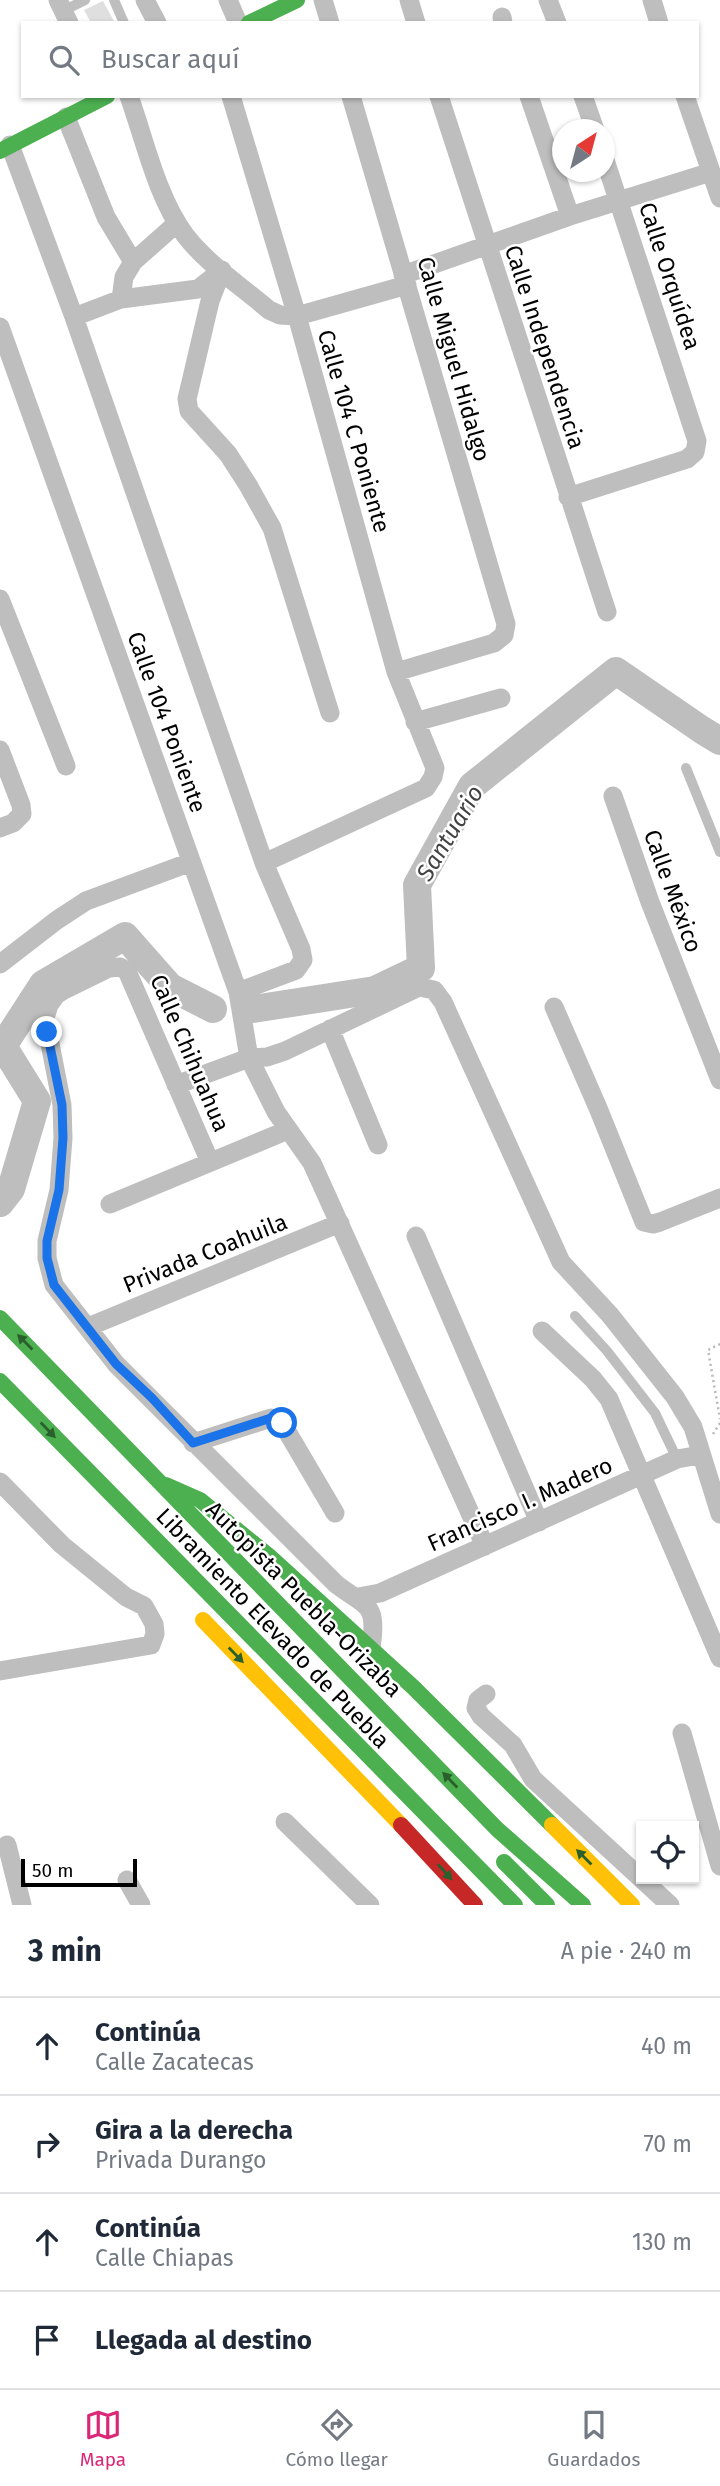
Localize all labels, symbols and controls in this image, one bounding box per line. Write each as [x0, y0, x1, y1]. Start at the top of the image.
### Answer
search box [21, 21, 699, 98]
icon: search [45, 41, 83, 79]
text: Buscar aquí [101, 44, 239, 75]
north arrow [552, 119, 615, 182]
street label: Calle Orquídea [633, 199, 707, 353]
street label: Calle Independencia [499, 241, 591, 453]
street label: Calle Miguel Hidalgo [411, 253, 497, 465]
street label: Calle 104 C Poniente [312, 326, 396, 536]
street label: Calle 104 Poniente [121, 628, 213, 816]
water label: Santuario [410, 780, 489, 887]
street label: Calle México [638, 826, 708, 956]
street label: Calle Chihuahua [144, 970, 236, 1136]
route end [31, 1016, 62, 1047]
street label: Privada Coahuila [119, 1207, 291, 1299]
one-way arrow [16, 1334, 33, 1351]
route start [266, 1407, 297, 1438]
one-way arrow [39, 1421, 55, 1438]
street label: Francisco I. Madero [423, 1451, 617, 1557]
street label: Autopista Puebla-Orizaba [200, 1495, 408, 1703]
street label: Libramiento Elevado de Puebla [151, 1502, 395, 1754]
one-way arrow [228, 1646, 244, 1663]
one-way arrow [442, 1771, 459, 1788]
map controls [636, 1821, 699, 1884]
button: locate [636, 1821, 699, 1884]
one-way arrow [576, 1849, 592, 1866]
scale bar [21, 1856, 136, 1888]
text: 50 m [32, 1859, 73, 1882]
one-way arrow [436, 1863, 452, 1880]
text: 3 min [28, 1933, 102, 1969]
text: A pie · 240 m [561, 1937, 692, 1965]
text: Continúa [95, 2017, 201, 2048]
icon: ahead [28, 2027, 66, 2065]
text: 40 m [641, 2032, 692, 2060]
text: Calle Zacatecas [95, 2048, 254, 2076]
text: Gira a la derecha [95, 2115, 293, 2146]
icon: right [28, 2125, 66, 2163]
text: 70 m [643, 2130, 692, 2158]
text: Privada Durango [95, 2146, 266, 2174]
text: Continúa [95, 2213, 201, 2244]
icon: ahead [28, 2223, 66, 2261]
text: 130 m [632, 2228, 692, 2256]
text: Calle Chiapas [95, 2244, 234, 2272]
icon: arrive [28, 2321, 66, 2359]
text: Llegada al destino [95, 2325, 312, 2356]
tab: Mapa [80, 2406, 126, 2471]
tab: Cómo llegar [286, 2406, 388, 2471]
tab: Guardados [547, 2406, 640, 2471]

